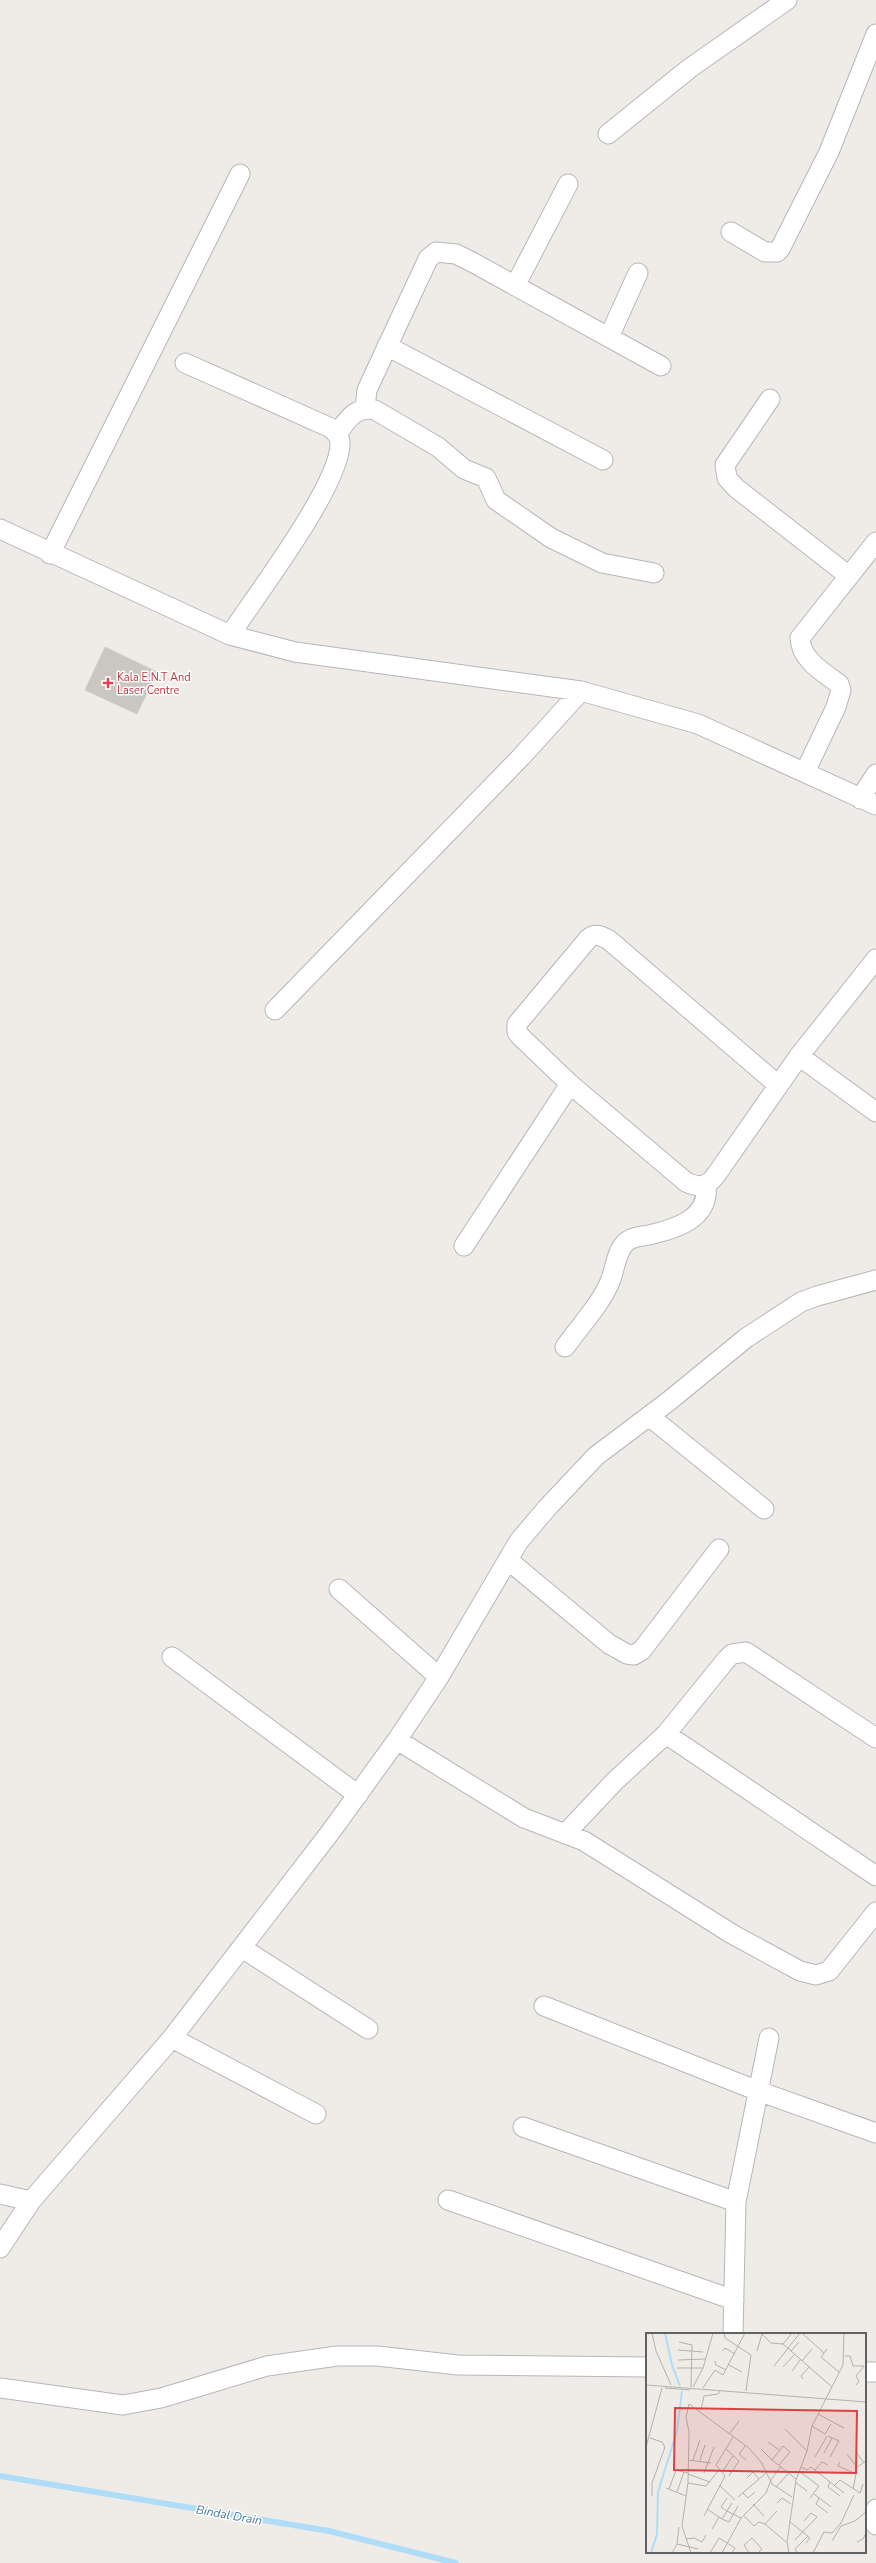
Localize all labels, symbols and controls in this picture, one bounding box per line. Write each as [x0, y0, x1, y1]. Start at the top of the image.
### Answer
place label: Kala E.N.T And Laser Centre [117, 670, 191, 698]
marker: Kala E.N.T And Laser Centre [102, 677, 114, 689]
inset map [646, 2333, 866, 2553]
water label: Bindal Drain [195, 2501, 263, 2529]

